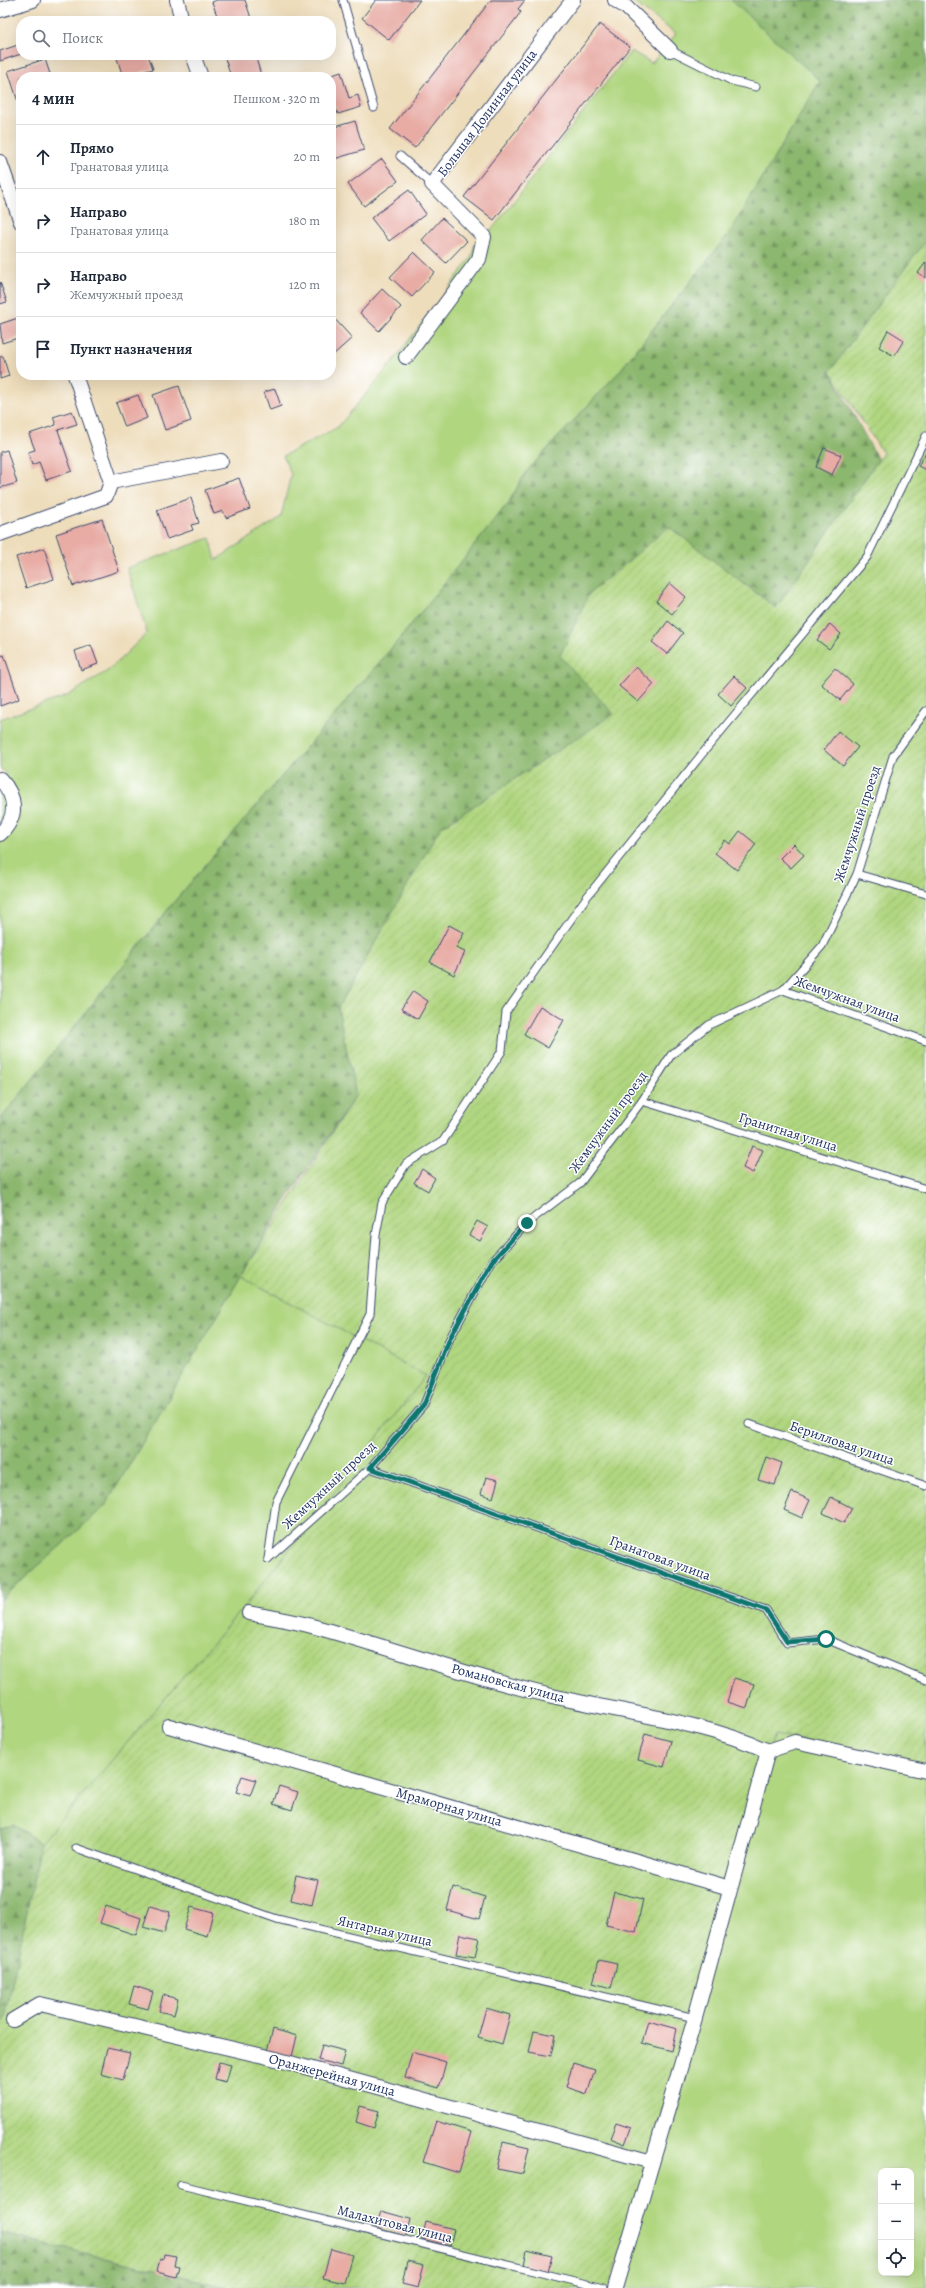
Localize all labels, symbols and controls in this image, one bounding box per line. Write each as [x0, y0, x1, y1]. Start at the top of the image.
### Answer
search box [16, 16, 336, 60]
icon: search [30, 27, 52, 49]
text: Поиск [62, 28, 103, 48]
street label: Большая Долинная улица [433, 45, 542, 181]
text: 4 мин [32, 87, 75, 110]
text: Пешком · 320 m [233, 90, 320, 107]
text: Прямо [70, 138, 114, 158]
icon: ahead [32, 146, 54, 168]
text: 20 m [294, 148, 320, 165]
text: Гранатовая улица [70, 158, 169, 175]
text: Направо [70, 202, 127, 222]
icon: right [32, 210, 54, 232]
text: 180 m [289, 212, 320, 229]
text: Гранатовая улица [70, 222, 169, 239]
text: Направо [70, 266, 127, 286]
icon: right [32, 274, 54, 296]
text: 120 m [289, 276, 320, 293]
text: Жемчужный проезд [70, 286, 183, 303]
icon: arrive [32, 338, 54, 360]
text: Пункт назначения [70, 339, 192, 359]
street label: Жемчужный проезд [829, 763, 885, 885]
street label: Жемчужная улица [791, 971, 903, 1027]
street label: Жемчужный проезд [565, 1067, 652, 1177]
street label: Гранитная улица [736, 1108, 840, 1156]
route end [518, 1214, 536, 1232]
street label: Берилловая улица [787, 1416, 897, 1470]
street label: Жемчужный проезд [278, 1436, 380, 1533]
street label: Гранатовая улица [607, 1531, 714, 1585]
route start [817, 1630, 835, 1648]
street label: Романовская улица [449, 1659, 567, 1707]
street label: Мраморная улица [394, 1783, 505, 1831]
street label: Янтарная улица [336, 1911, 435, 1951]
street label: Оранжерейная улица [267, 2049, 398, 2101]
map controls [878, 2168, 914, 2276]
button: + [878, 2168, 914, 2204]
street label: Малахитовая улица [335, 2200, 455, 2248]
button: − [878, 2204, 914, 2240]
button: locate [878, 2240, 914, 2276]

